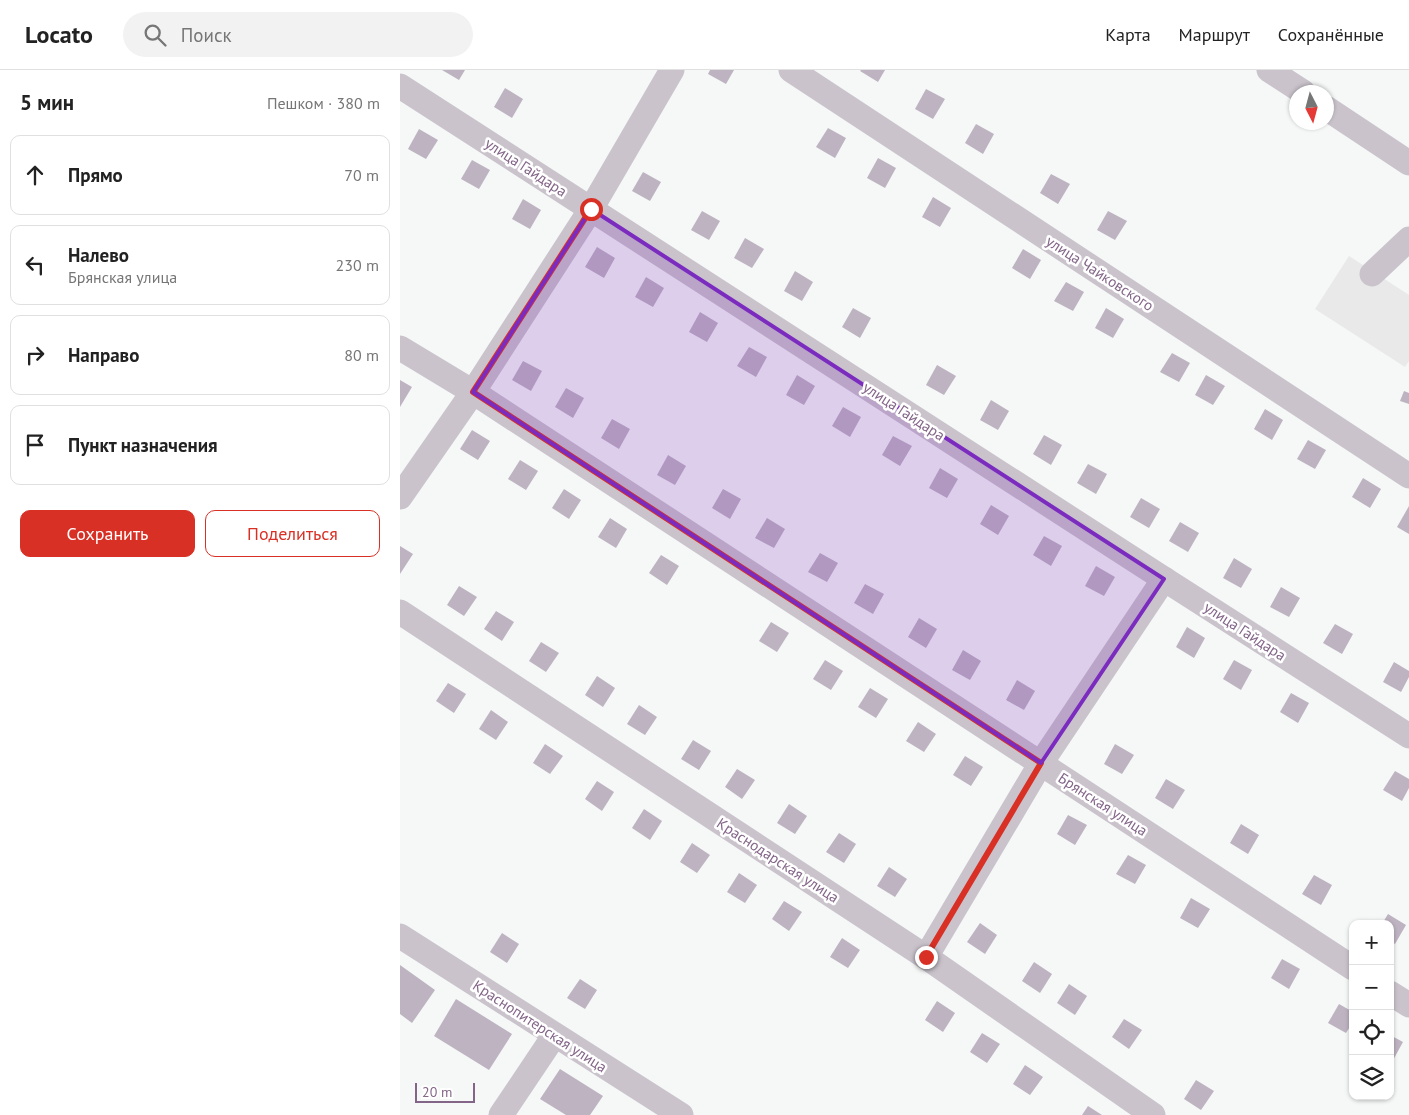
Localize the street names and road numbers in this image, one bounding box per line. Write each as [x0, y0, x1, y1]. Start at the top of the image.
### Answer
street label: улица Гайдара [481, 133, 571, 201]
street label: улица Чайковского [1043, 231, 1157, 315]
street label: улица Гайдара [859, 377, 949, 445]
street label: улица Гайдара [1200, 597, 1290, 665]
street label: Брянская улица [1055, 768, 1151, 840]
street label: Краснодарская улица [713, 813, 843, 907]
street label: Краснопитерская улица [469, 976, 611, 1076]

